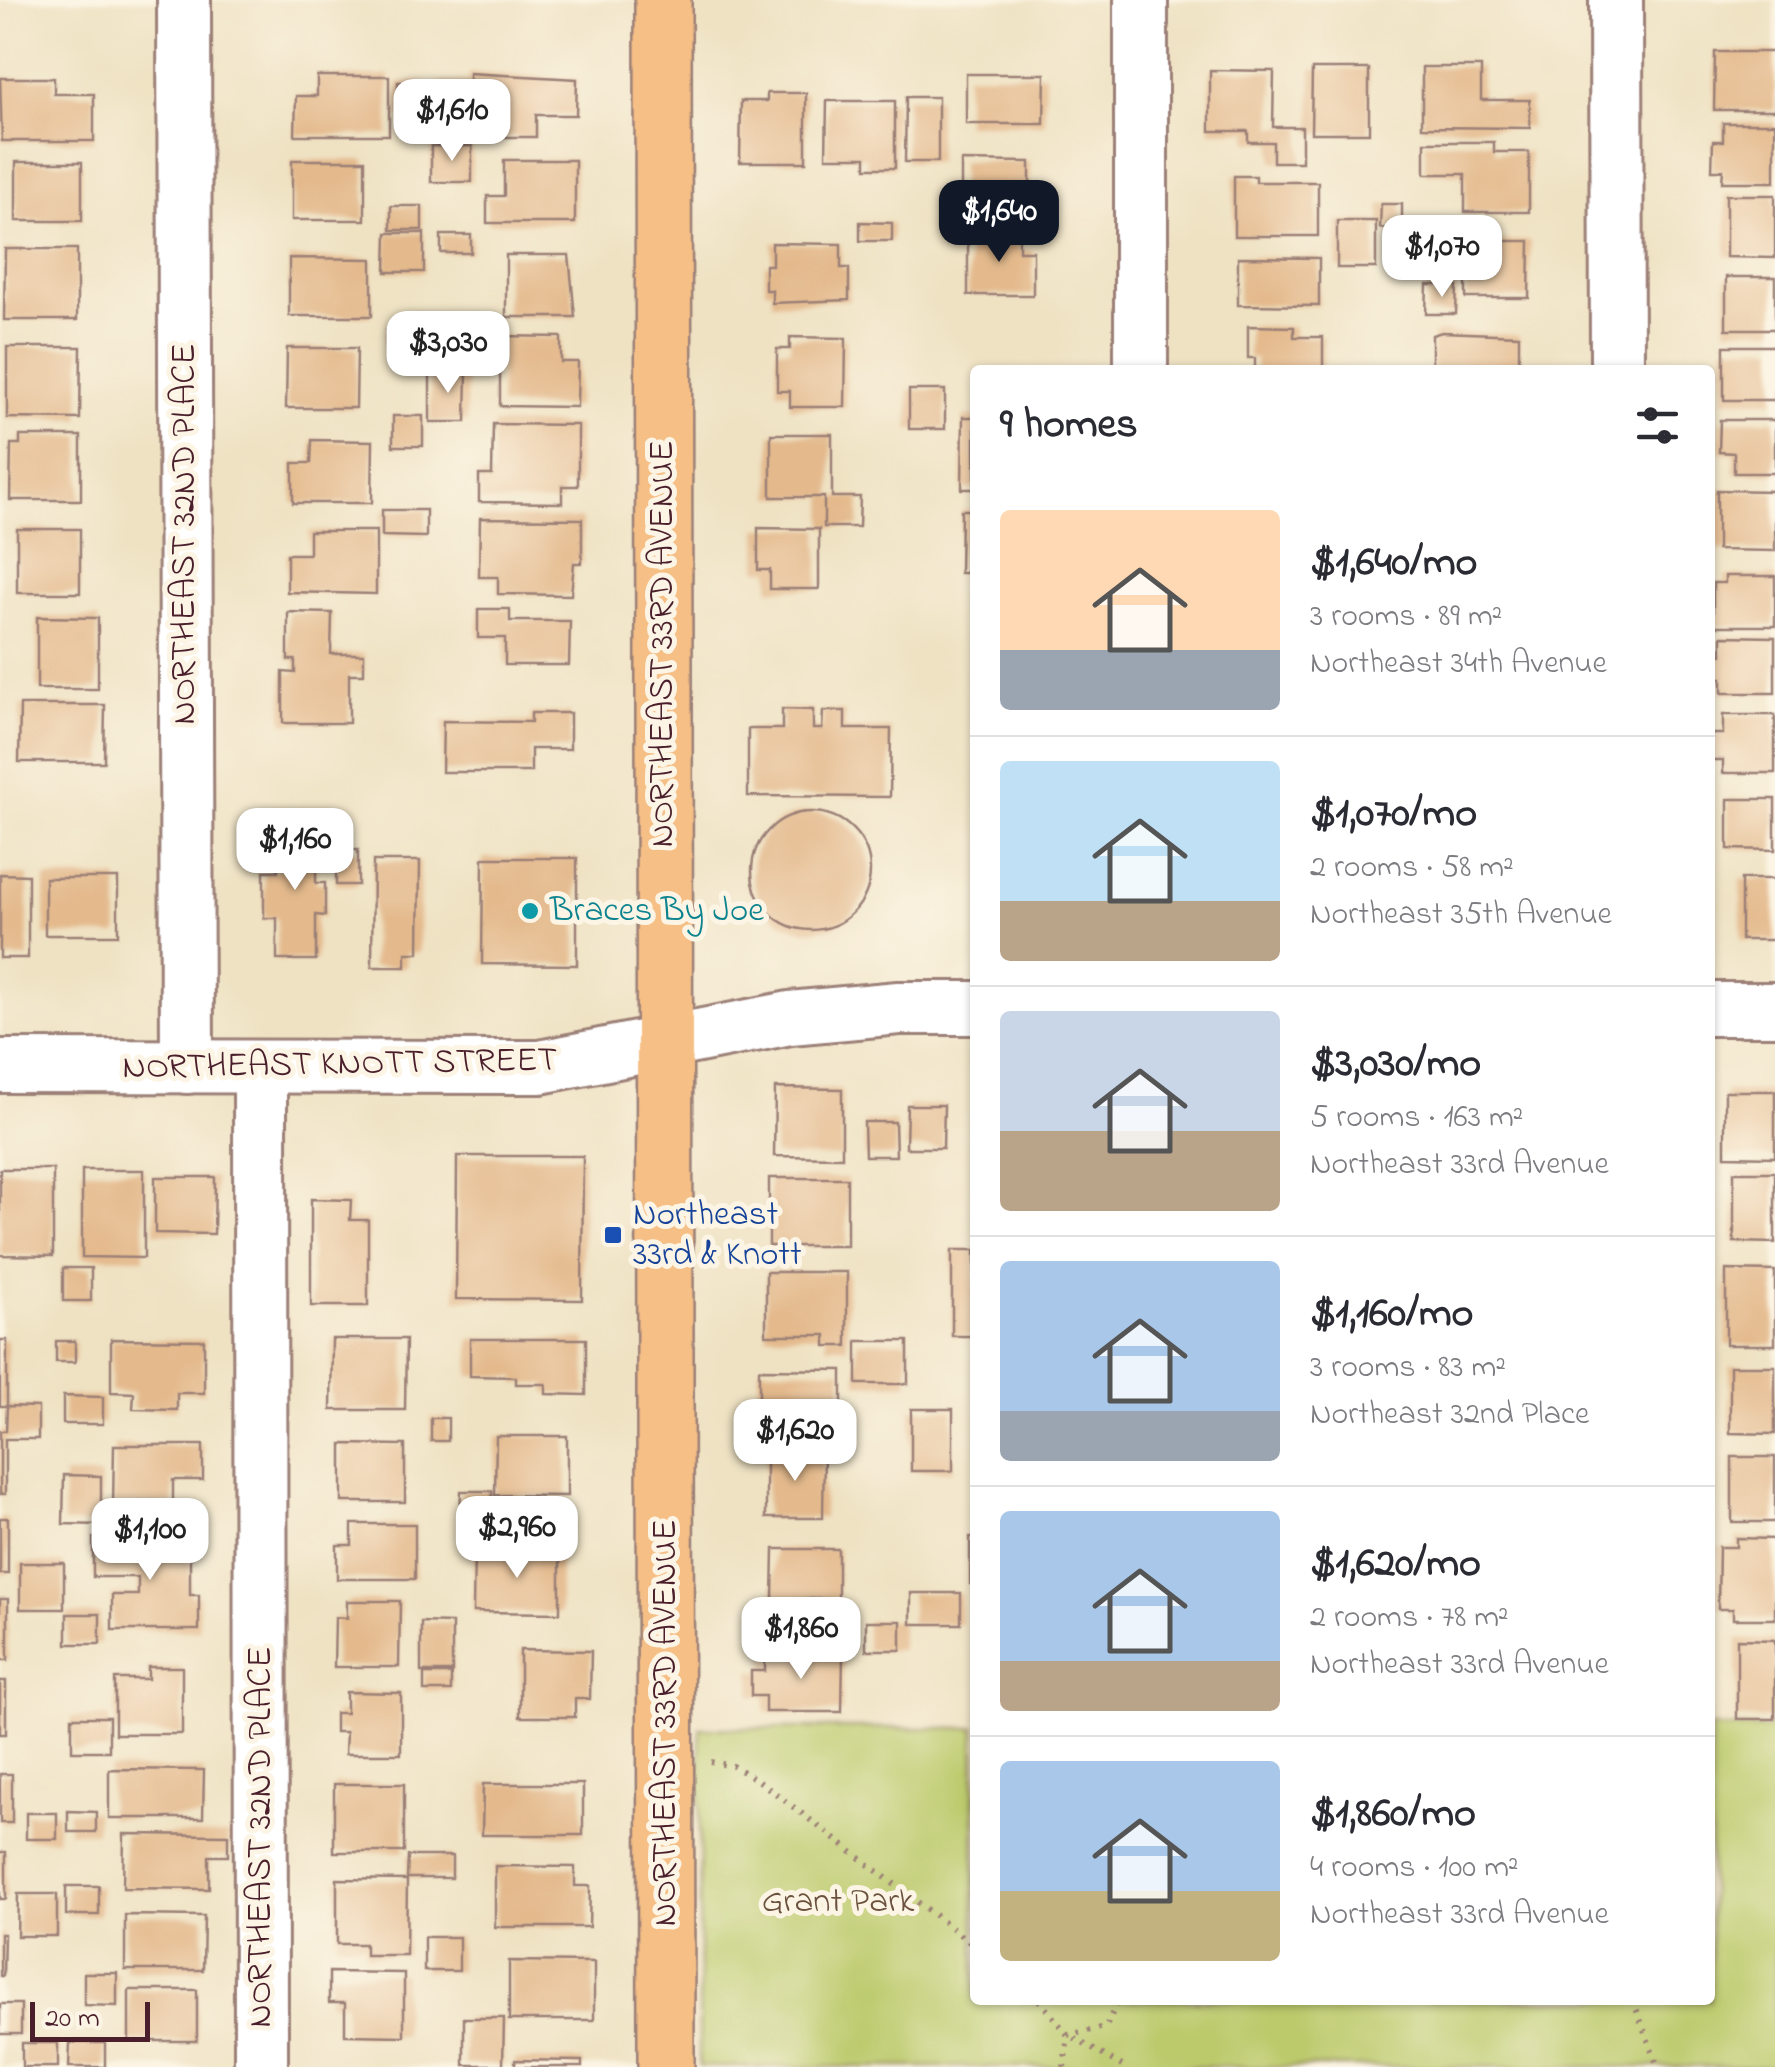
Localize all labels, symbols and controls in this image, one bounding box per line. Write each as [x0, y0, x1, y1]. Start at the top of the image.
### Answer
pin: $1,610 [371, 79, 533, 164]
text: $1,610 [415, 88, 489, 135]
pin: $1,640 [918, 180, 1080, 265]
text: $1,640 [961, 189, 1037, 236]
pin: $1,070 [1361, 215, 1523, 300]
text: $1,070 [1404, 224, 1480, 271]
pin: $3,030 [367, 311, 529, 396]
text: $3,030 [409, 320, 487, 367]
street label: NORTHEAST 32ND PLACE [160, 343, 211, 725]
text: 9 homes [1000, 395, 1138, 456]
icon: filters [1630, 398, 1685, 453]
street label: NORTHEAST 33RD AVENUE [638, 440, 689, 848]
text: $1,640/mo [1310, 533, 1477, 594]
icon: home [1080, 550, 1200, 670]
text: 3 rooms · 89 m² [1310, 594, 1502, 641]
text: Northeast 34th Avenue [1310, 641, 1607, 688]
text: $1,070/mo [1310, 784, 1477, 845]
icon: home [1080, 801, 1200, 921]
pin: $1,160 [214, 808, 376, 893]
text: $1,160 [258, 817, 332, 864]
text: 2 rooms · 58 m² [1310, 845, 1514, 892]
place label: Braces By Joe [549, 886, 764, 937]
text: Northeast 35th Avenue [1310, 892, 1612, 939]
marker: Braces By Joe [519, 900, 541, 922]
text: $3,030/mo [1310, 1034, 1481, 1095]
street label: NORTHEAST KNOTT STREET [122, 1036, 558, 1094]
icon: home [1080, 1051, 1200, 1171]
text: 5 rooms · 163 m² [1310, 1095, 1523, 1142]
text: Northeast 33rd Avenue [1310, 1142, 1609, 1189]
place label: Northeast 33rd & Knott [633, 1190, 802, 1281]
marker: Northeast 33rd & Knott [602, 1224, 624, 1246]
text: $1,160/mo [1310, 1284, 1473, 1345]
icon: home [1080, 1301, 1200, 1421]
text: 3 rooms · 83 m² [1310, 1345, 1506, 1392]
text: Northeast 32nd Place [1310, 1392, 1589, 1439]
pin: $1,620 [714, 1399, 876, 1484]
text: $1,620 [756, 1408, 834, 1455]
pin: $2,960 [436, 1496, 598, 1581]
pin: $1,100 [69, 1498, 231, 1583]
text: $2,960 [478, 1505, 556, 1552]
text: $1,100 [114, 1507, 186, 1554]
street label: NORTHEAST 33RD AVENUE [641, 1519, 692, 1927]
text: $1,620/mo [1310, 1534, 1481, 1595]
icon: home [1080, 1551, 1200, 1671]
text: 2 rooms · 78 m² [1310, 1595, 1509, 1642]
pin: $1,860 [720, 1597, 882, 1682]
text: $1,860 [764, 1606, 838, 1653]
text: Northeast 33rd Avenue [1310, 1642, 1609, 1689]
street label: NORTHEAST 32ND PLACE [236, 1646, 287, 2028]
text: $1,860/mo [1310, 1784, 1476, 1845]
icon: home [1080, 1801, 1200, 1921]
text: 4 rooms · 100 m² [1310, 1845, 1518, 1892]
park label: Grant Park [762, 1877, 915, 1928]
text: Northeast 33rd Avenue [1310, 1892, 1609, 1939]
scale bar [30, 1997, 150, 2042]
text: 20 m [45, 1999, 100, 2040]

